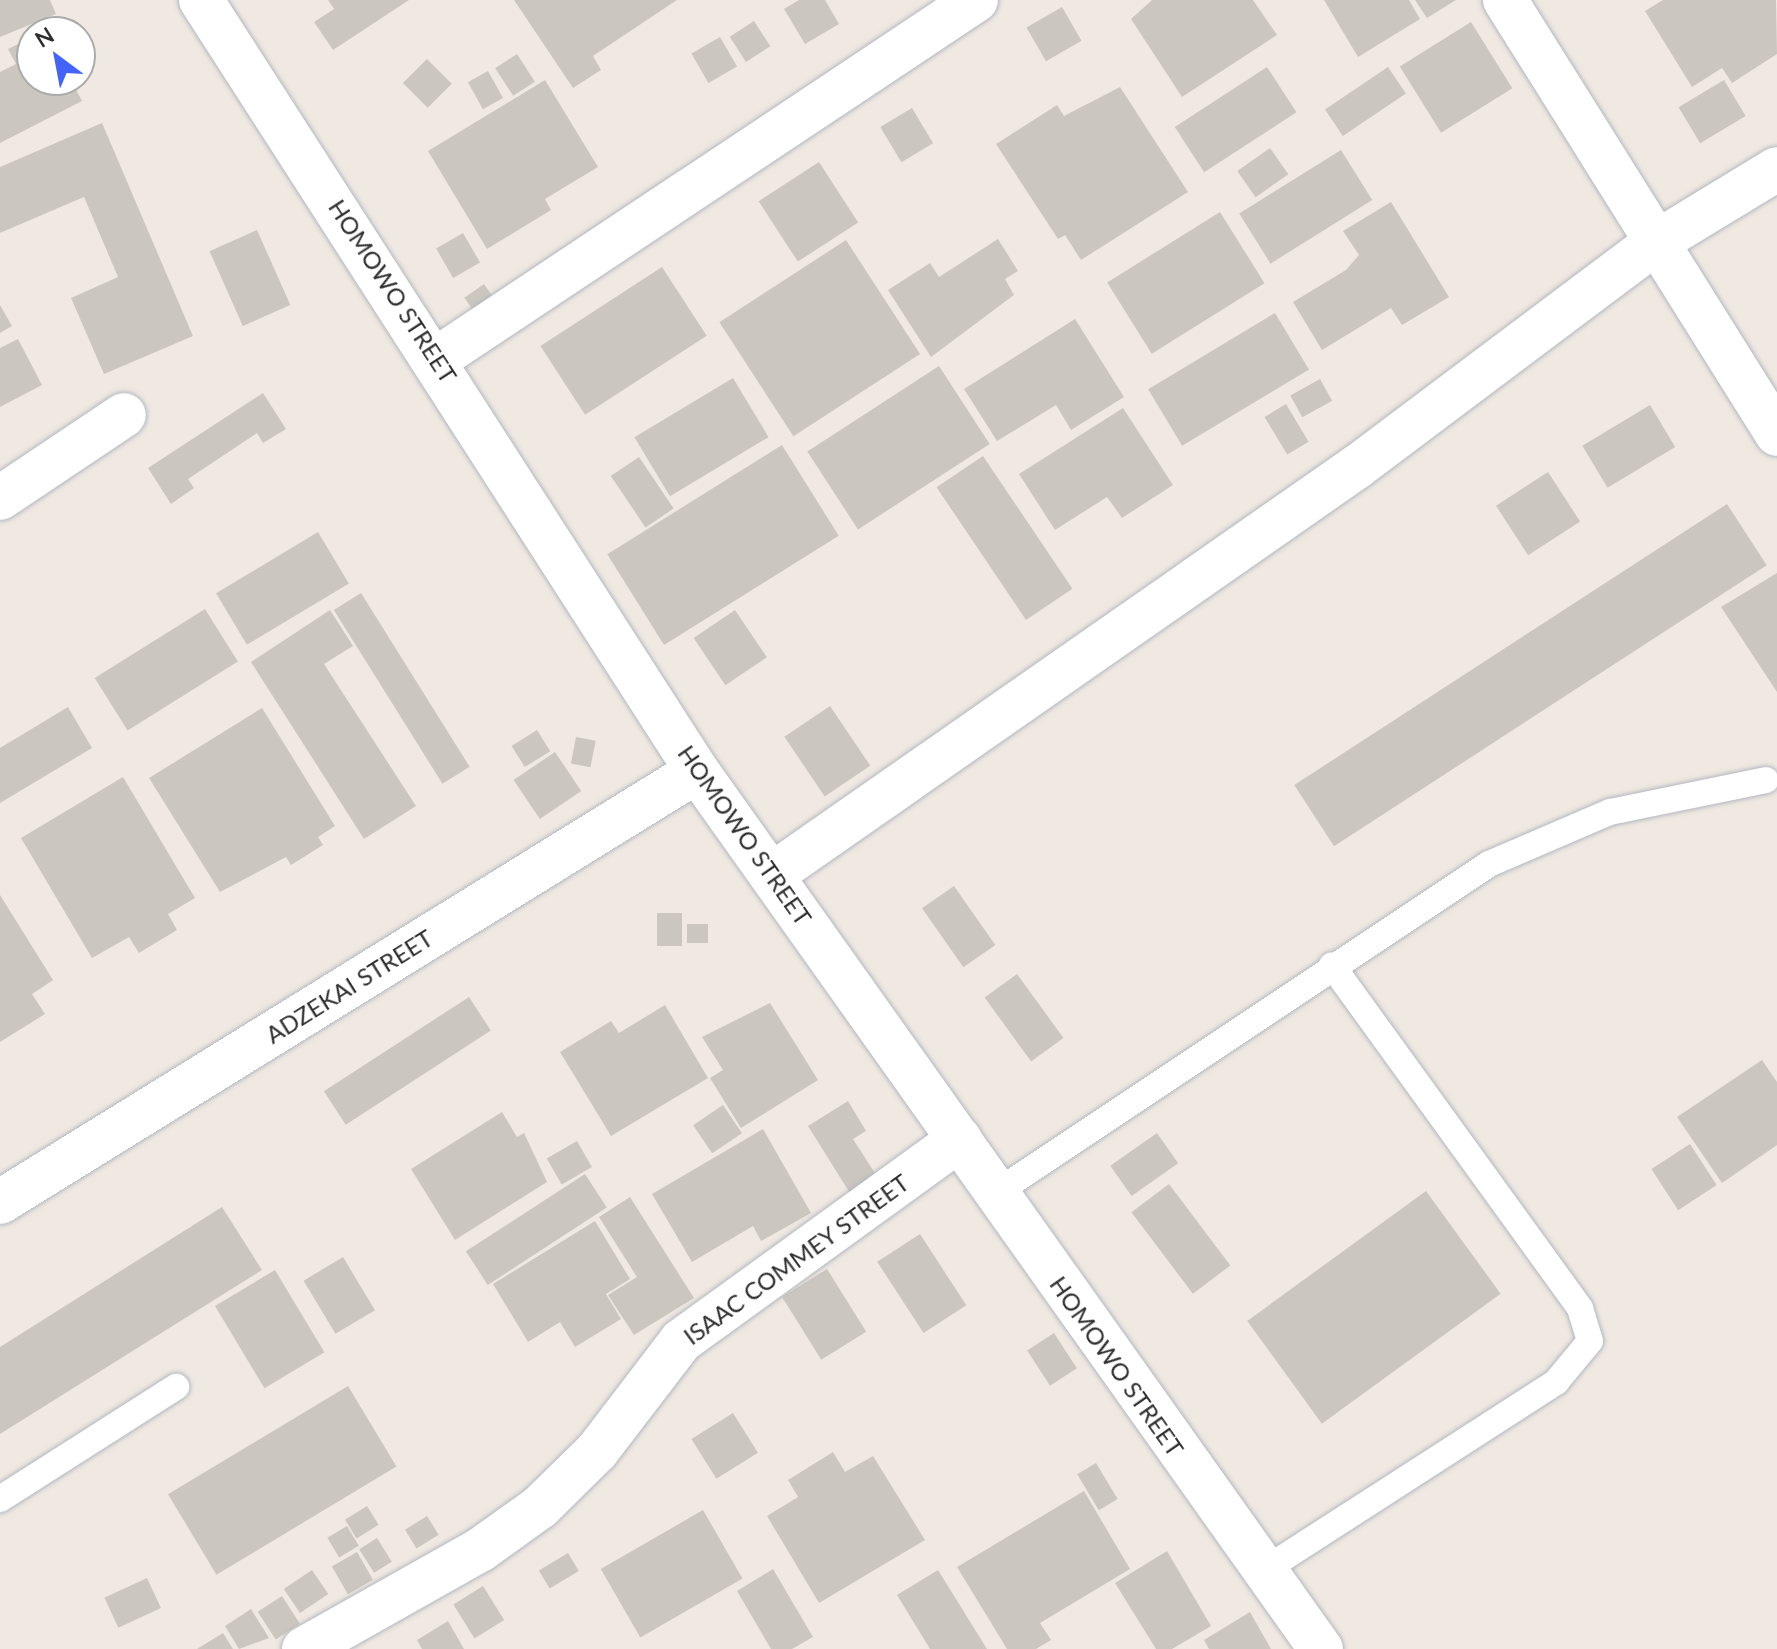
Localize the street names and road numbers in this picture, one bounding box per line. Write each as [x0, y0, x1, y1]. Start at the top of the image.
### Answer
street label: HOMOWO STREET [323, 194, 463, 388]
street label: HOMOWO STREET [672, 740, 818, 930]
street label: ADZEKAI STREET [260, 923, 438, 1049]
street label: ISAAC COMMEY STREET [677, 1167, 915, 1351]
street label: HOMOWO STREET [1044, 1271, 1190, 1461]

